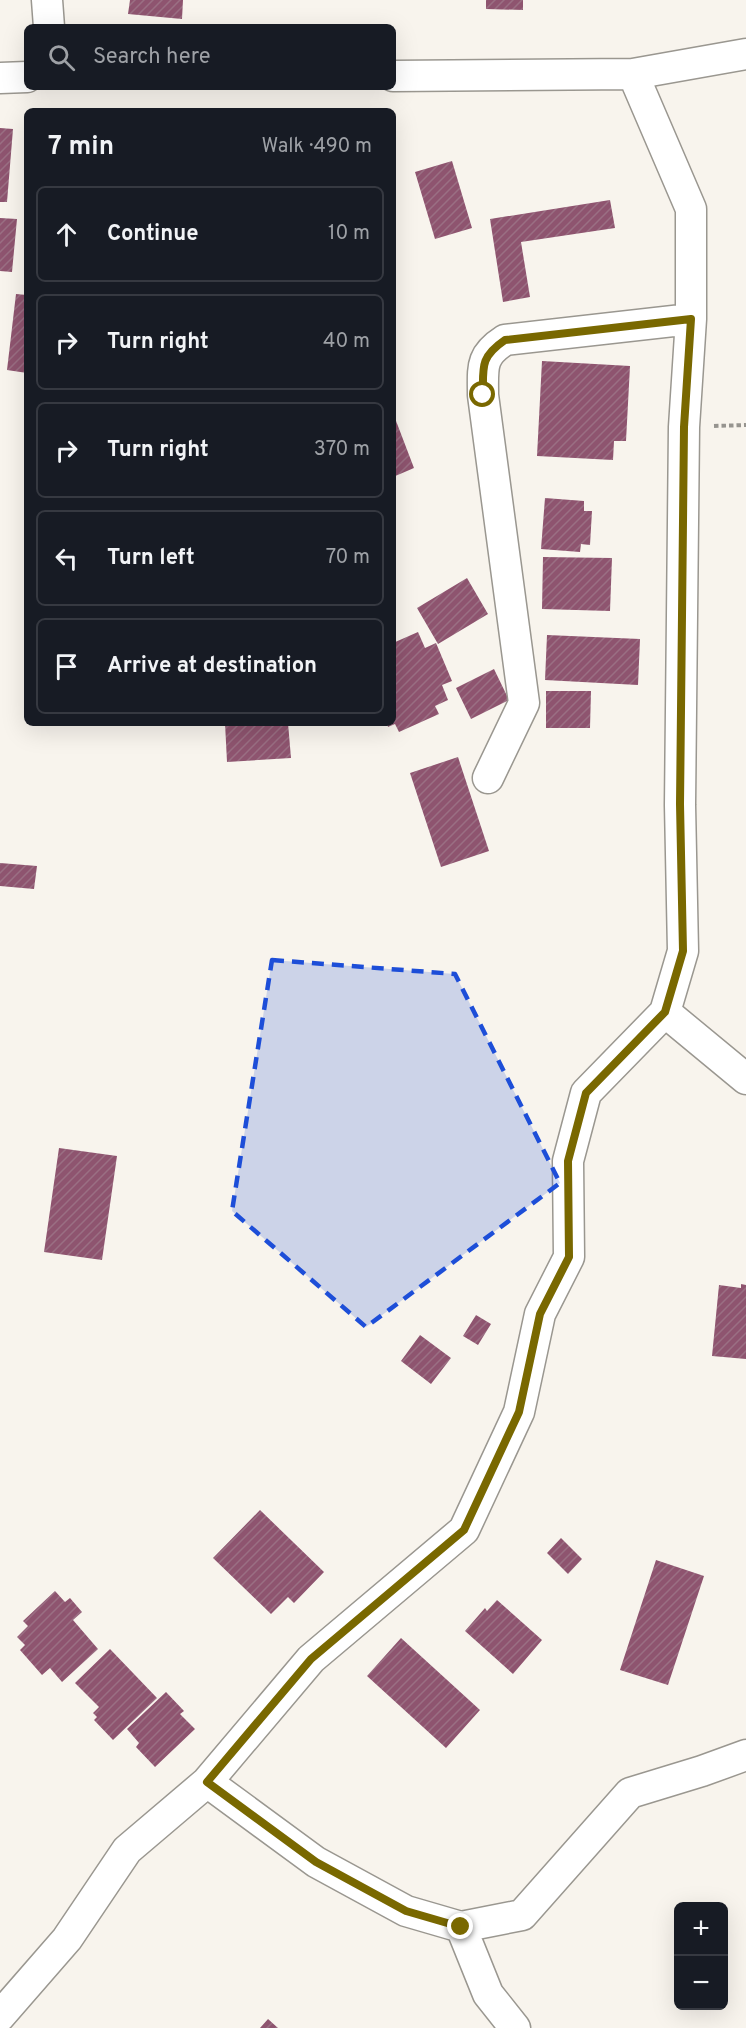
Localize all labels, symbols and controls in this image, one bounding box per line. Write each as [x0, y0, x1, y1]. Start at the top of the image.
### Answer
search box [24, 24, 396, 90]
icon: search [45, 41, 78, 74]
text: Search here [93, 44, 211, 71]
text: 7 min [48, 131, 114, 164]
text: Walk · 490 m [262, 134, 372, 160]
icon: ahead [50, 218, 83, 251]
text: Continue [107, 221, 198, 248]
text: 10 m [328, 221, 370, 247]
icon: right [50, 326, 83, 359]
text: Turn right [107, 329, 209, 356]
text: 40 m [323, 329, 370, 355]
route start [469, 381, 495, 407]
icon: right [50, 434, 83, 467]
text: Turn right [107, 437, 209, 464]
text: 370 m [314, 437, 370, 463]
icon: left [50, 542, 83, 575]
text: Turn left [107, 545, 195, 572]
text: 70 m [326, 545, 370, 571]
icon: arrive [50, 650, 83, 683]
text: Arrive at destination [107, 653, 317, 680]
map controls [674, 1902, 728, 2010]
button: + [674, 1902, 728, 1956]
route end [447, 1913, 473, 1939]
button: − [674, 1956, 728, 2010]

